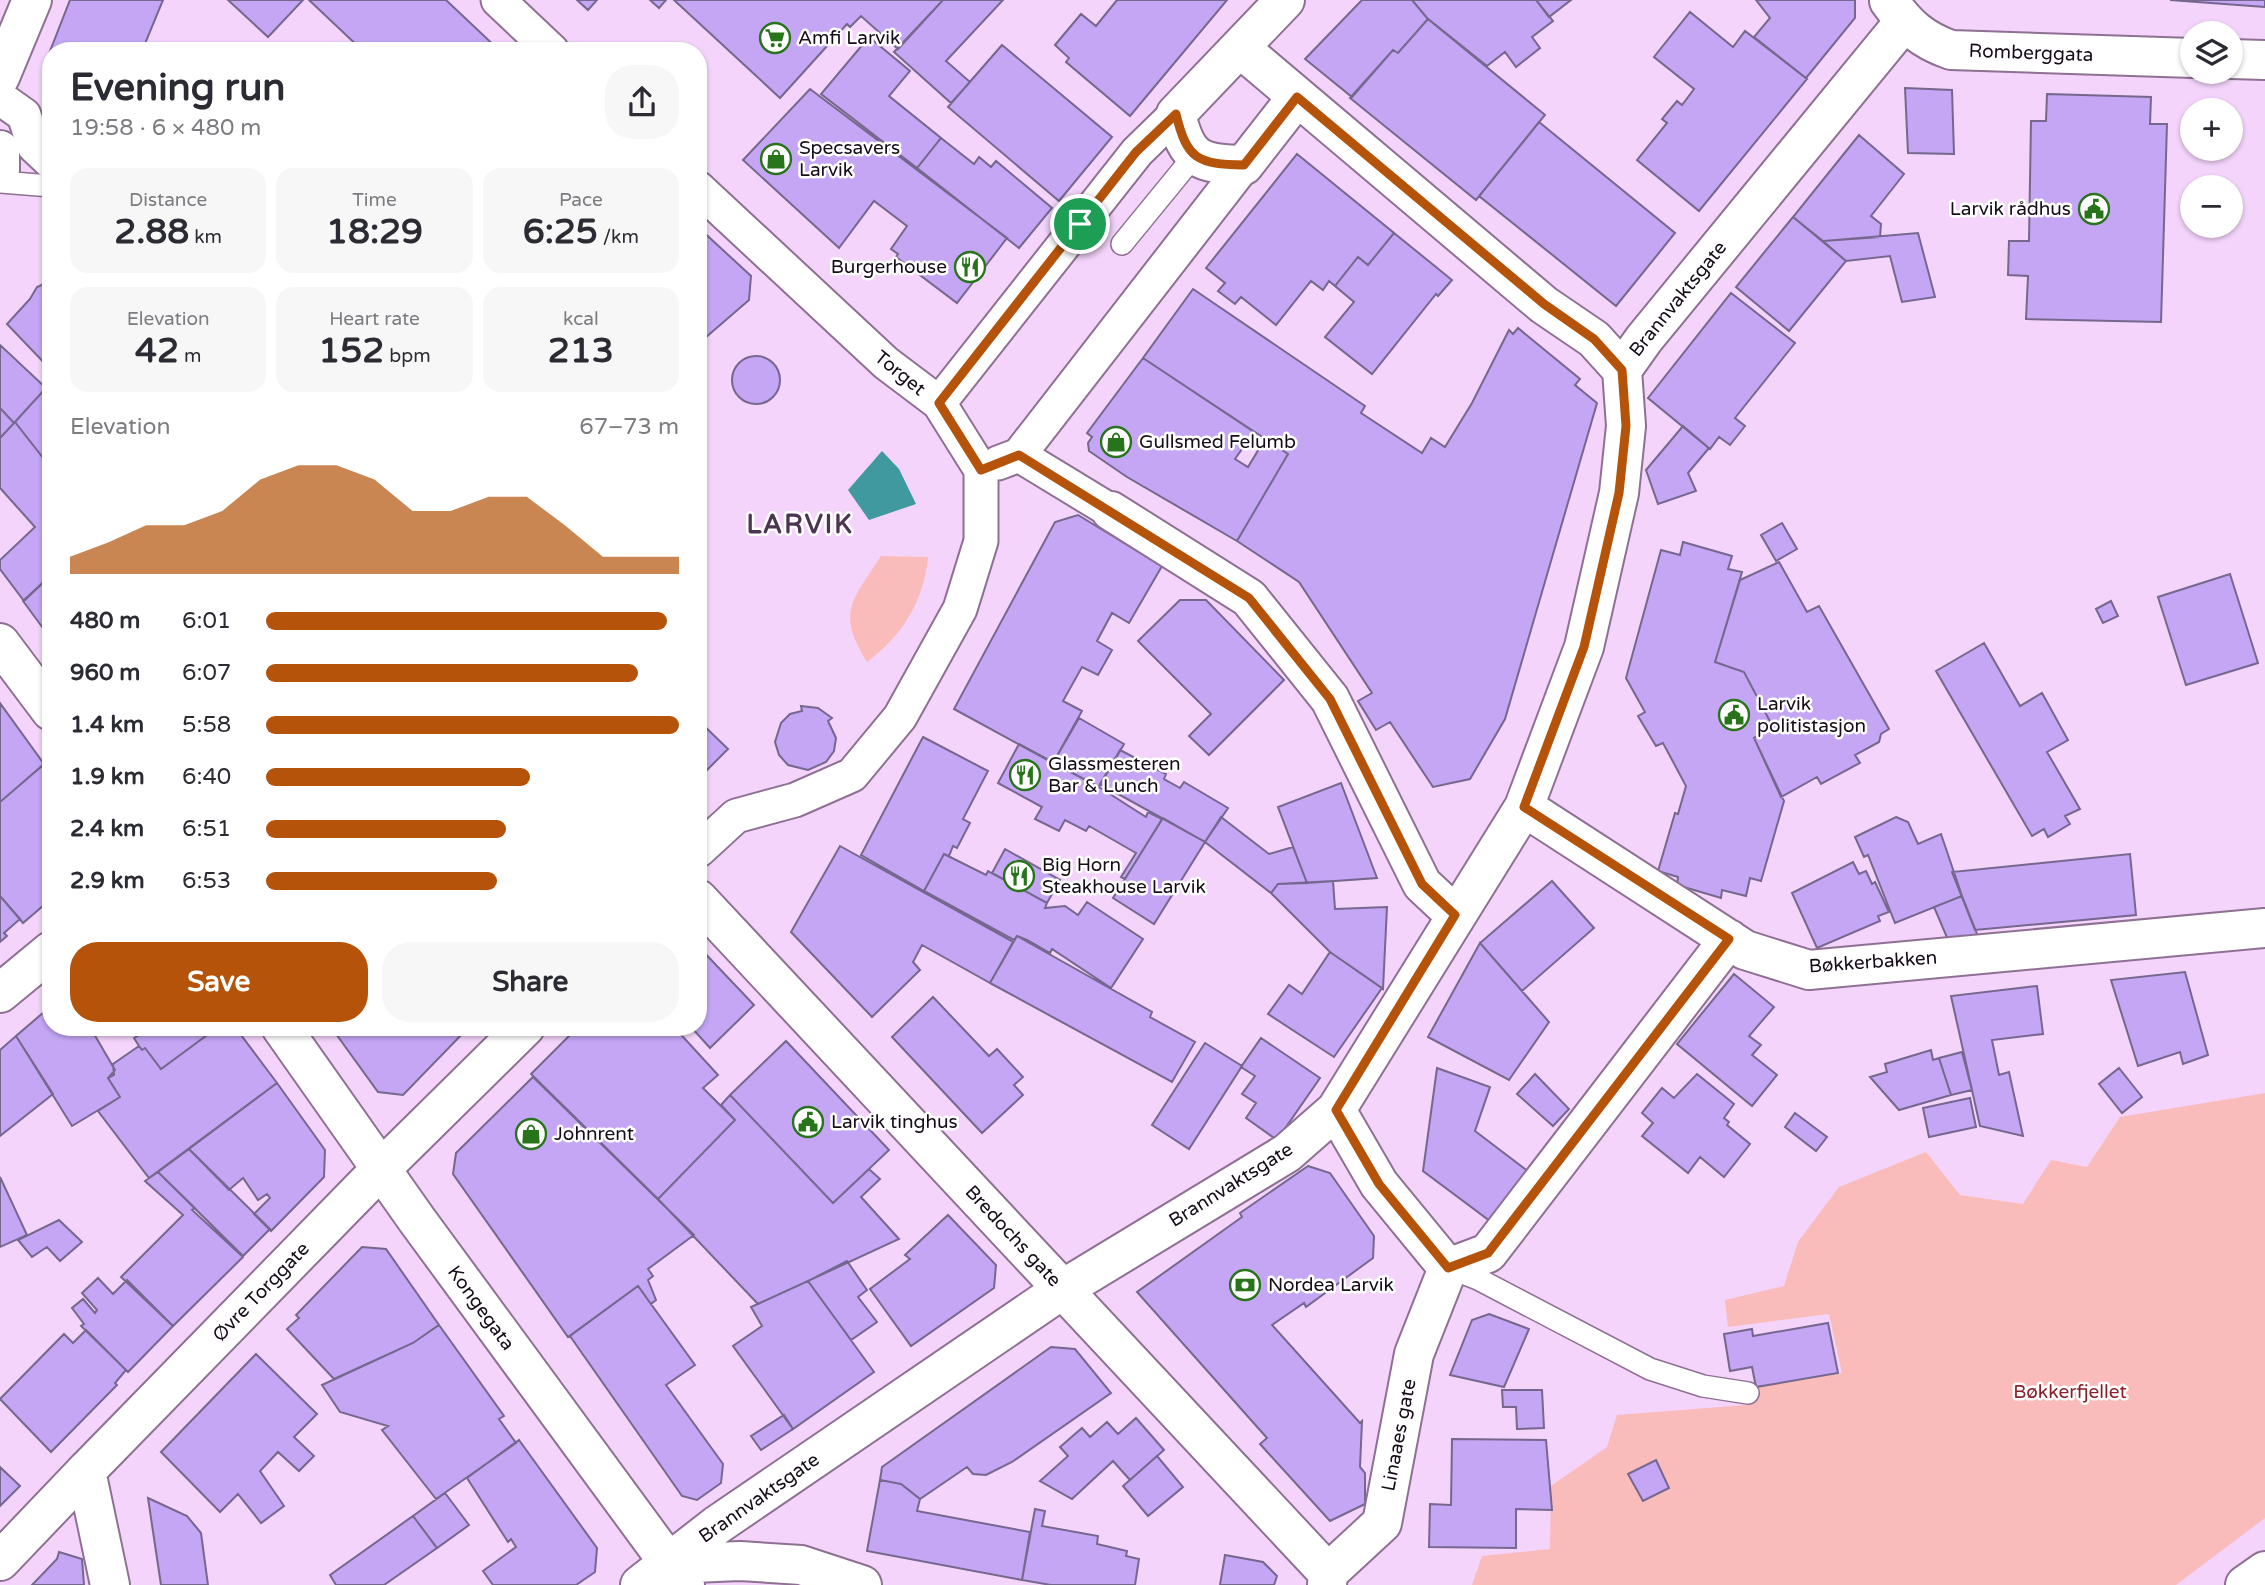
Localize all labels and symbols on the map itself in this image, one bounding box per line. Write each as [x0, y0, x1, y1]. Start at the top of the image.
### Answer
supermarket icon: Amfi Larvik [758, 21, 792, 55]
place label: Amfi Larvik [798, 27, 900, 49]
street label: Romberggata [1968, 40, 2094, 66]
place label: Specsavers Larvik [799, 137, 900, 181]
shop icon: Specsavers Larvik [759, 142, 793, 176]
public building icon: Larvik rådhus [2077, 192, 2111, 226]
pin [1050, 194, 1110, 254]
place label: Larvik rådhus [1950, 198, 2071, 220]
street label: Brannvaktsgate [1625, 237, 1731, 361]
restaurant icon: Burgerhouse [953, 250, 987, 284]
place label: Burgerhouse [831, 256, 947, 278]
street label: Torget [870, 346, 930, 400]
shop icon: Gullsmed Felumb [1099, 425, 1133, 459]
place label: Gullsmed Felumb [1139, 431, 1296, 453]
district label: LARVIK [746, 509, 854, 540]
place label: Larvik politistasjon [1757, 693, 1866, 737]
public building icon: Larvik politistasjon [1717, 698, 1751, 732]
place label: Glassmesteren Bar & Lunch [1048, 753, 1180, 797]
restaurant icon: Glassmesteren Bar & Lunch [1008, 758, 1042, 792]
place label: Big Horn Steakhouse Larvik [1042, 854, 1206, 898]
restaurant icon: Big Horn Steakhouse Larvik [1002, 859, 1036, 893]
street label: Bøkkerbakken [1808, 947, 1938, 977]
public building icon: Larvik tinghus [791, 1105, 825, 1139]
place label: Larvik tinghus [831, 1111, 958, 1133]
shop icon: Johnrent [514, 1117, 548, 1151]
place label: Johnrent [554, 1123, 634, 1145]
street label: Brannvaktsgate [1165, 1138, 1297, 1232]
street label: Bredochs gate [960, 1181, 1066, 1291]
street label: Øvre Torggate [208, 1238, 314, 1346]
street label: Kongegata [443, 1261, 519, 1355]
bank icon: Nordea Larvik [1228, 1268, 1262, 1302]
place label: Nordea Larvik [1268, 1274, 1394, 1296]
street label: Linaaes gate [1377, 1377, 1421, 1493]
park label: Bøkkerfjellet [2013, 1381, 2127, 1403]
street label: Brannvaktsgate [695, 1448, 823, 1548]

